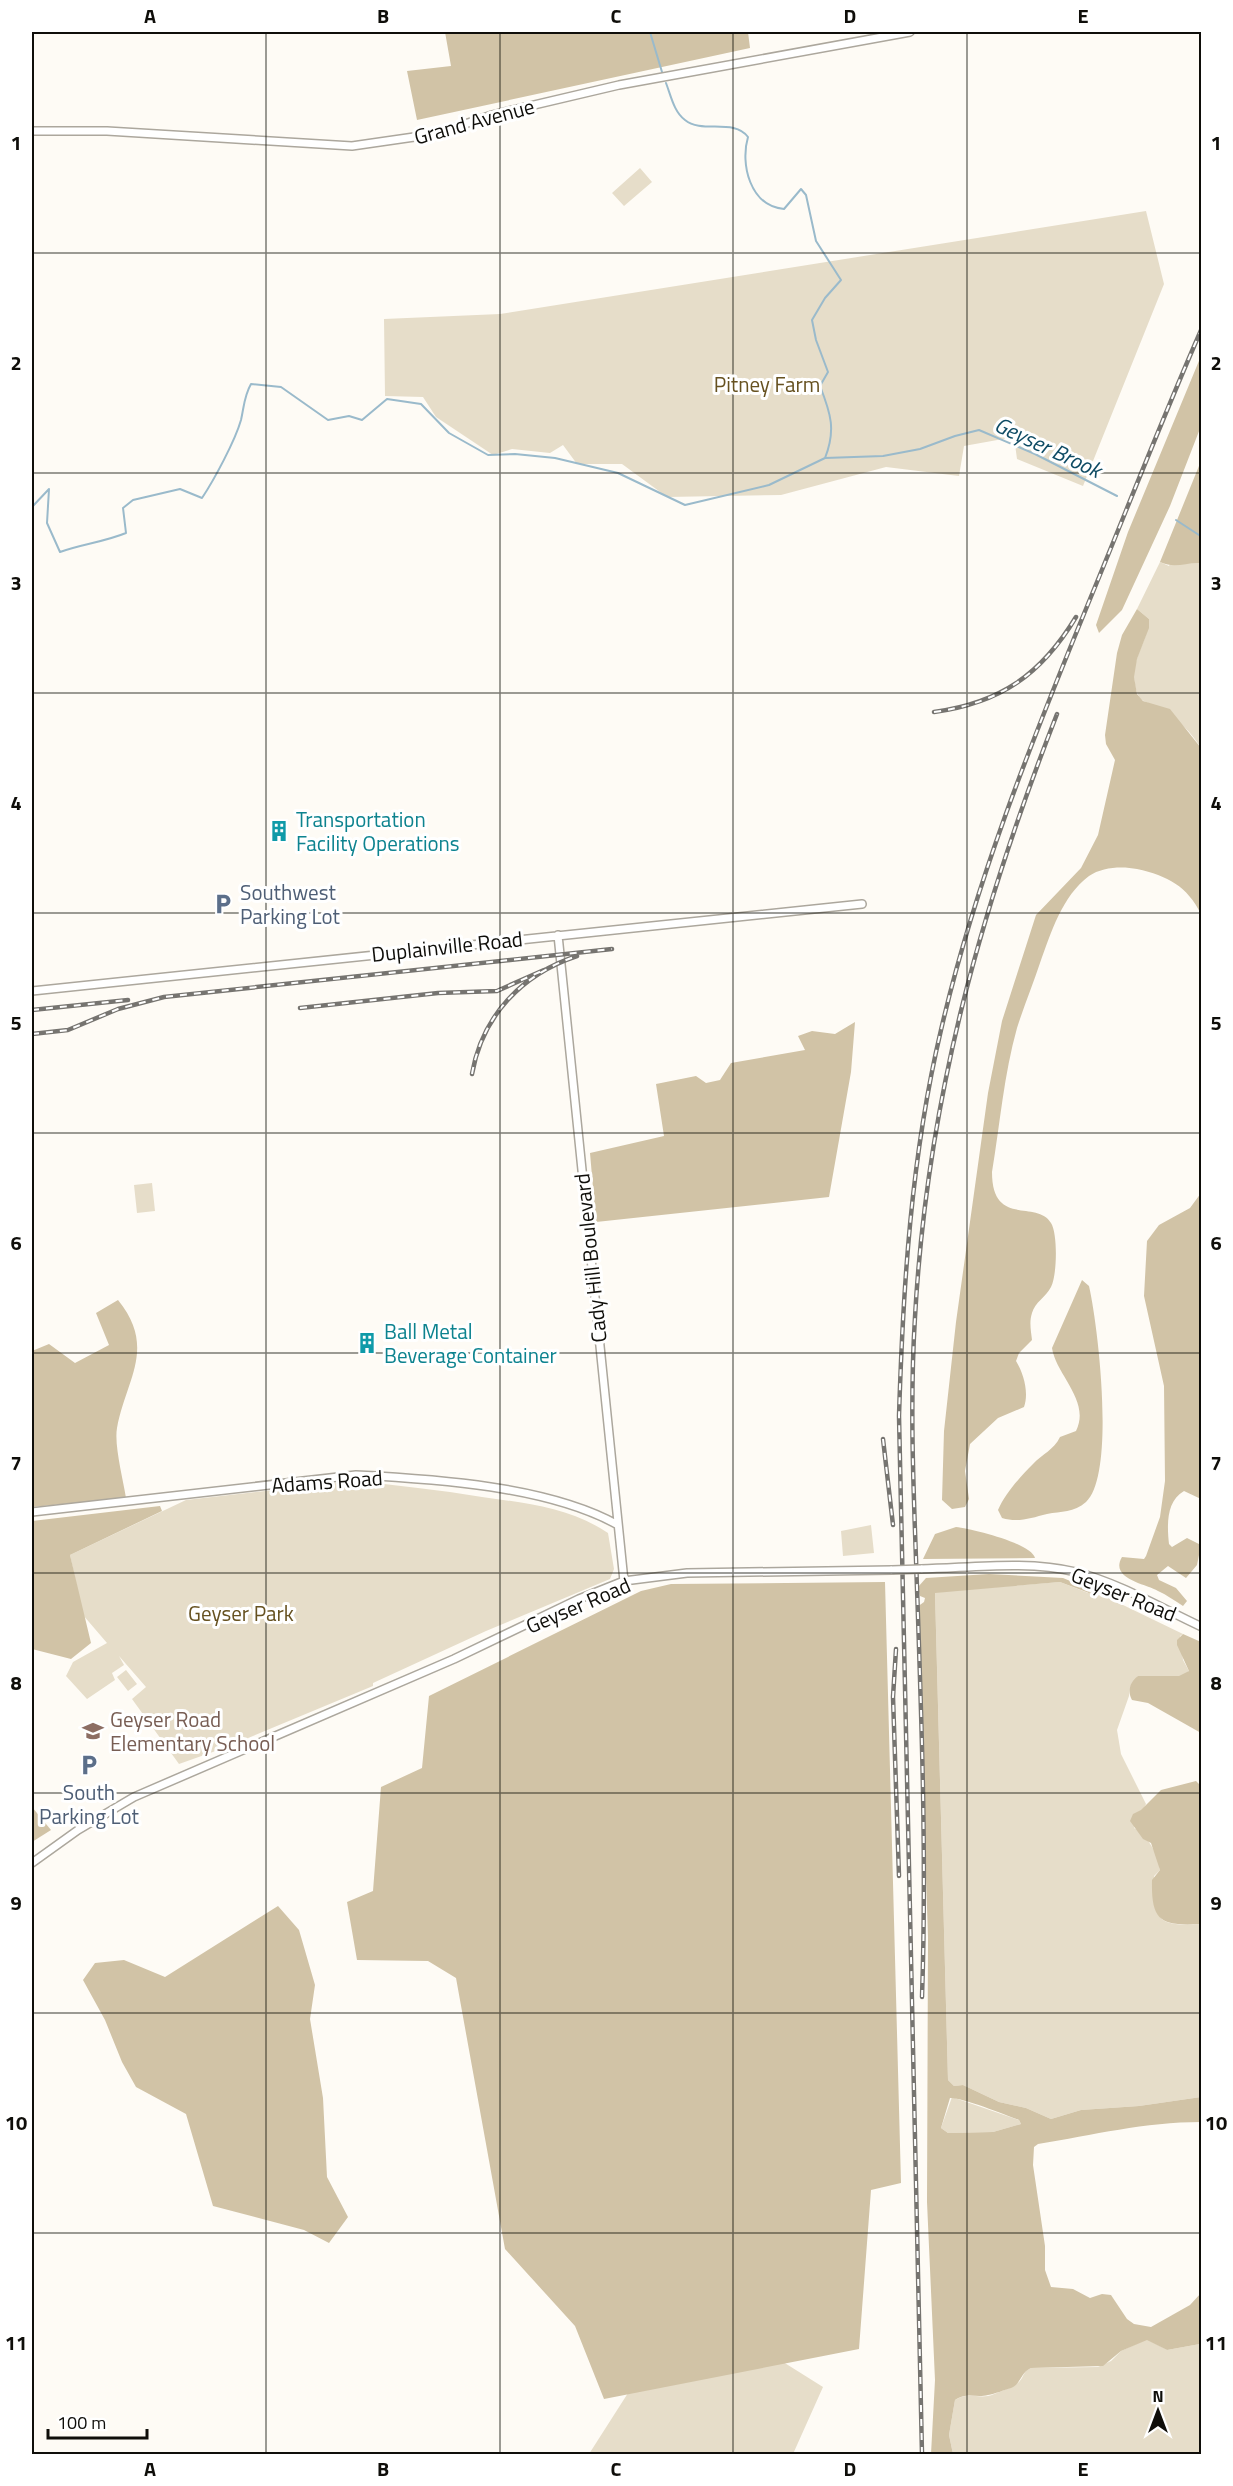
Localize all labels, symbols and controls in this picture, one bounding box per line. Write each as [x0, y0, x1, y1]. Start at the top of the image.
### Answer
text: A [144, 0, 156, 31]
text: B [377, 0, 389, 31]
text: C [611, 0, 622, 31]
text: D [844, 0, 856, 31]
text: E [1077, 0, 1089, 31]
street label: Grand Avenue [410, 90, 538, 152]
text: 1 [10, 127, 22, 158]
text: 1 [1210, 127, 1222, 158]
text: 2 [10, 347, 22, 378]
text: 2 [1210, 347, 1222, 378]
park label: Pitney Farm [714, 368, 820, 400]
water label: Geyser Brook [989, 407, 1109, 488]
text: 3 [10, 567, 22, 598]
text: 3 [1210, 567, 1222, 598]
text: 4 [10, 787, 22, 818]
text: 4 [1210, 787, 1222, 818]
place label: Transportation Facility Operations [296, 803, 460, 859]
building icon: Transportation Facility Operations [267, 819, 291, 843]
place label: Southwest Parking Lot [240, 876, 340, 932]
parking icon: Southwest Parking Lot [211, 892, 235, 916]
street label: Duplainville Road [370, 922, 524, 970]
text: 5 [10, 1007, 22, 1038]
text: 5 [1210, 1007, 1222, 1038]
street label: Cady Hill Boulevard [565, 1172, 615, 1344]
text: 6 [10, 1227, 22, 1258]
text: 6 [1210, 1227, 1222, 1258]
place label: Ball Metal Beverage Container [384, 1315, 557, 1371]
building icon: Ball Metal Beverage Container [355, 1331, 379, 1355]
text: 7 [10, 1447, 22, 1478]
text: 7 [1210, 1447, 1222, 1478]
street label: Adams Road [270, 1461, 384, 1501]
street label: Geyser Road [1067, 1558, 1181, 1630]
street label: Geyser Road [521, 1569, 635, 1641]
park label: Geyser Park [188, 1597, 294, 1629]
text: 8 [10, 1667, 22, 1698]
text: 8 [1210, 1667, 1222, 1698]
place label: Geyser Road Elementary School [110, 1703, 275, 1759]
school or university icon: Geyser Road Elementary School [81, 1719, 105, 1743]
parking icon: South Parking Lot [77, 1753, 101, 1777]
place label: South Parking Lot [39, 1776, 140, 1832]
text: 9 [10, 1887, 22, 1918]
text: 9 [1210, 1887, 1222, 1918]
text: 10 [5, 2107, 27, 2138]
text: 10 [1205, 2107, 1227, 2138]
text: 11 [5, 2327, 27, 2358]
text: 11 [1205, 2327, 1227, 2358]
north arrow [1128, 2381, 1188, 2441]
text: N [1152, 2384, 1164, 2408]
scale bar [48, 2402, 147, 2440]
text: 100 m [57, 2409, 106, 2436]
text: A [144, 2453, 156, 2484]
text: B [377, 2453, 389, 2484]
text: C [611, 2453, 622, 2484]
text: D [844, 2453, 856, 2484]
text: E [1077, 2453, 1089, 2484]

